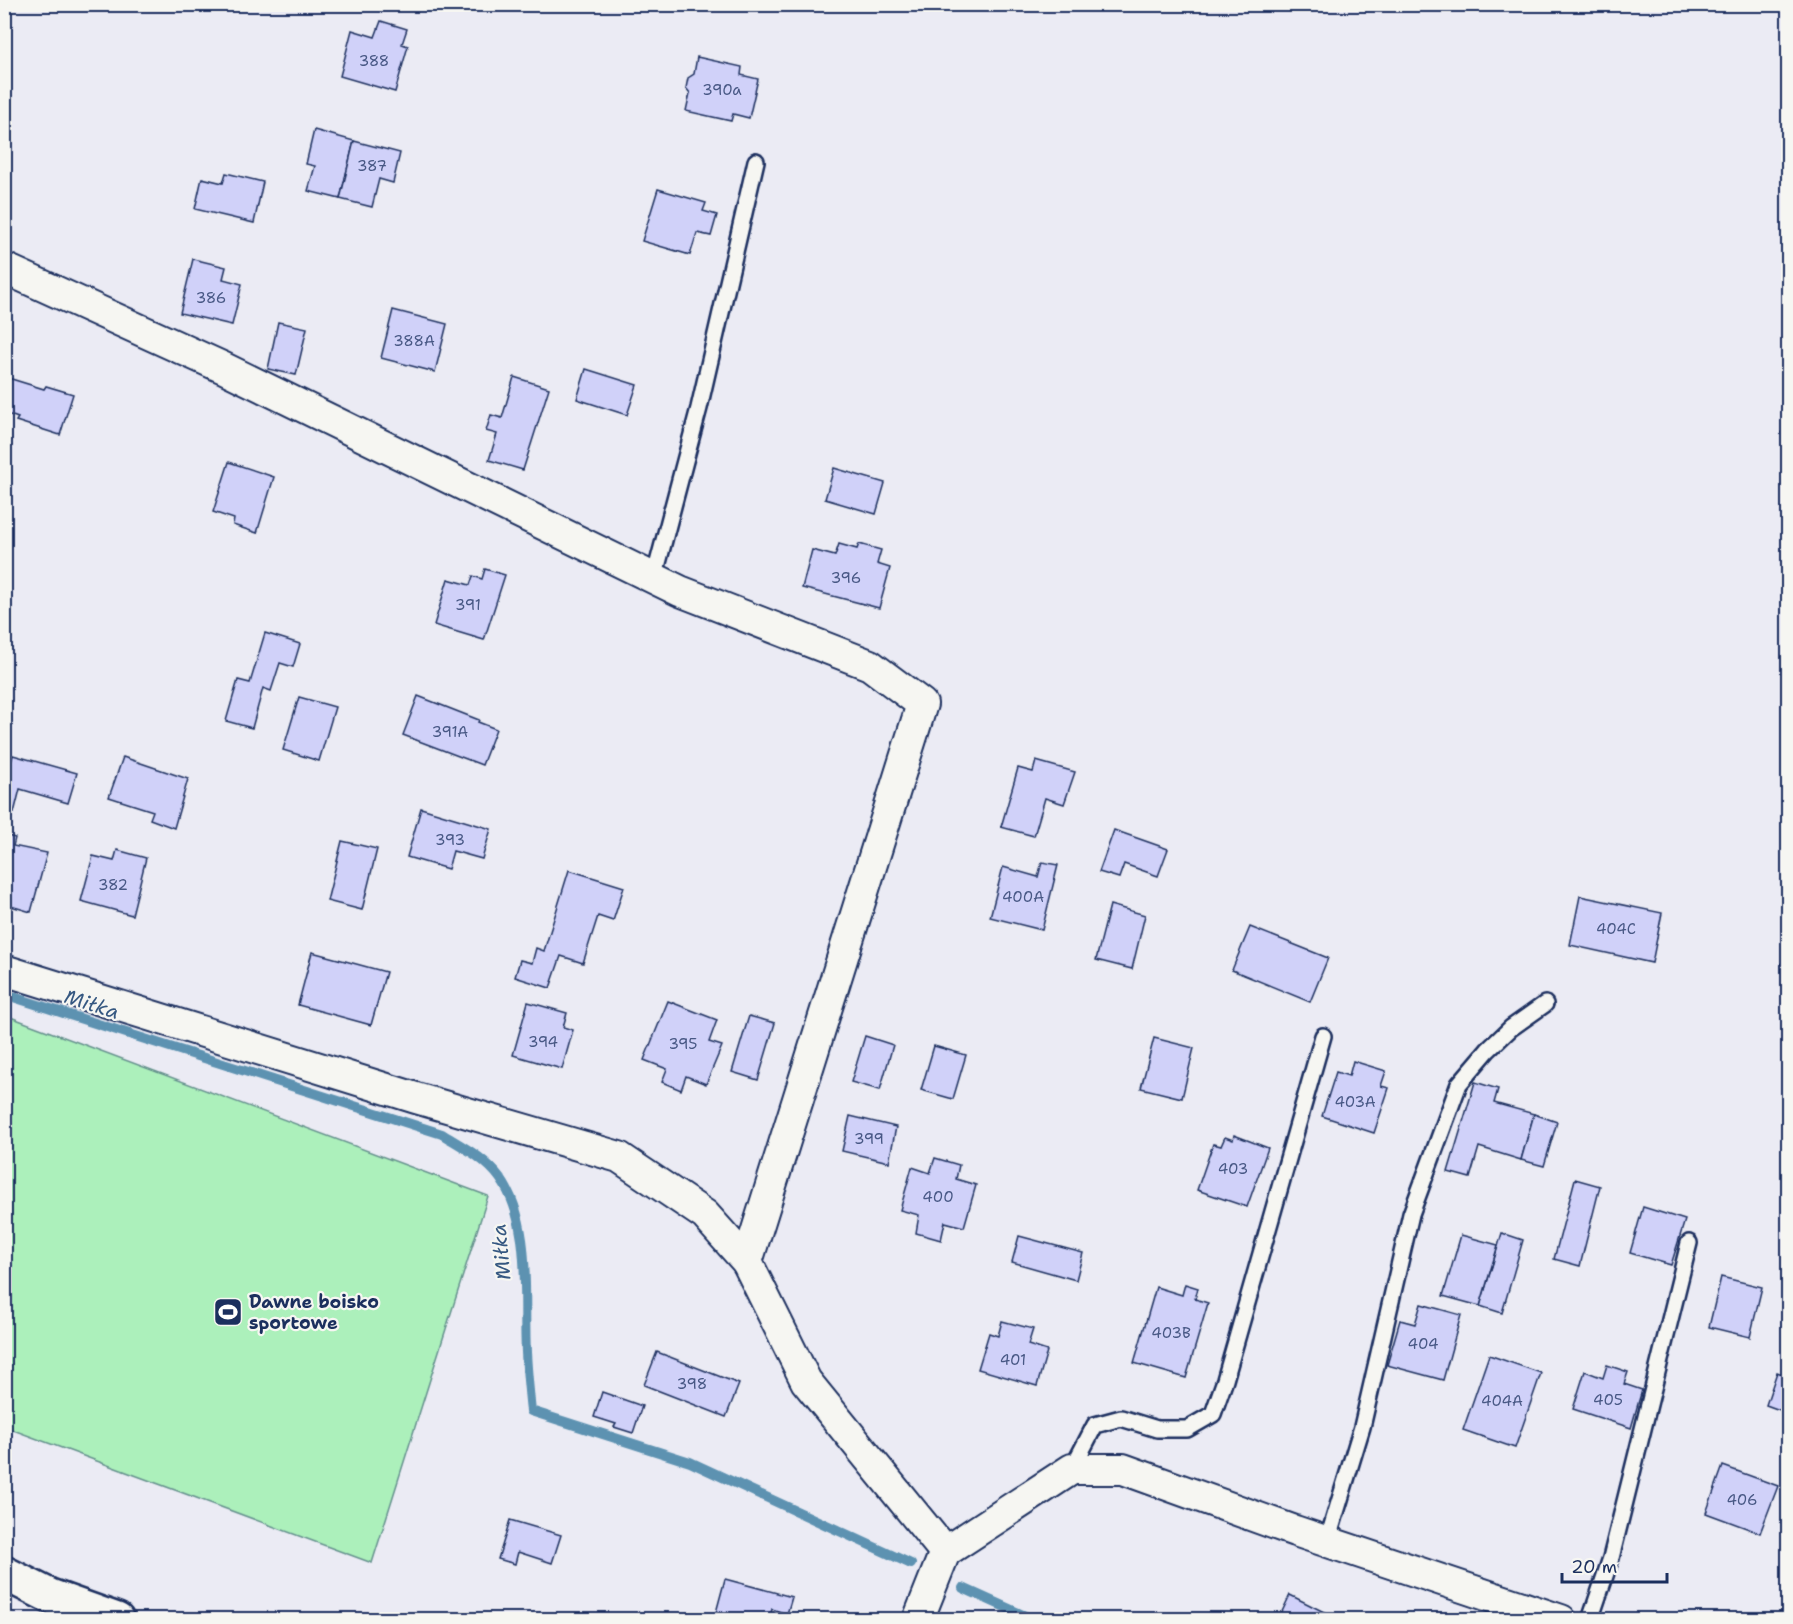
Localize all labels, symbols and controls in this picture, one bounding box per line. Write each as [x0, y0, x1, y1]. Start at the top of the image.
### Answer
house number: 388 [359, 51, 389, 71]
house number: 390a [702, 80, 742, 100]
house number: 387 [357, 156, 387, 176]
house number: 386 [196, 288, 226, 308]
house number: 388A [393, 331, 435, 351]
house number: 396 [831, 568, 861, 588]
house number: 391 [455, 595, 481, 615]
house number: 391A [432, 722, 468, 742]
house number: 393 [435, 830, 465, 850]
house number: 382 [98, 875, 128, 895]
house number: 400A [1002, 887, 1044, 907]
house number: 404C [1596, 919, 1636, 939]
water label: Miłka [61, 983, 123, 1025]
house number: 394 [528, 1032, 558, 1052]
house number: 395 [668, 1034, 698, 1054]
house number: 403A [1334, 1092, 1376, 1112]
house number: 399 [854, 1129, 884, 1149]
house number: 403 [1218, 1159, 1248, 1179]
house number: 400 [922, 1187, 954, 1207]
water label: Miłka [486, 1223, 516, 1281]
place label: Dawne boisko sportowe [249, 1290, 379, 1335]
sports icon: Dawne boisko sportowe [212, 1296, 244, 1328]
house number: 403B [1151, 1323, 1191, 1343]
house number: 404 [1408, 1334, 1438, 1354]
house number: 401 [1000, 1350, 1026, 1370]
house number: 398 [677, 1374, 707, 1394]
house number: 405 [1593, 1390, 1623, 1410]
house number: 404A [1481, 1391, 1523, 1411]
house number: 406 [1726, 1490, 1758, 1510]
scale bar [1562, 1546, 1667, 1584]
text: 20 m [1571, 1555, 1617, 1579]

